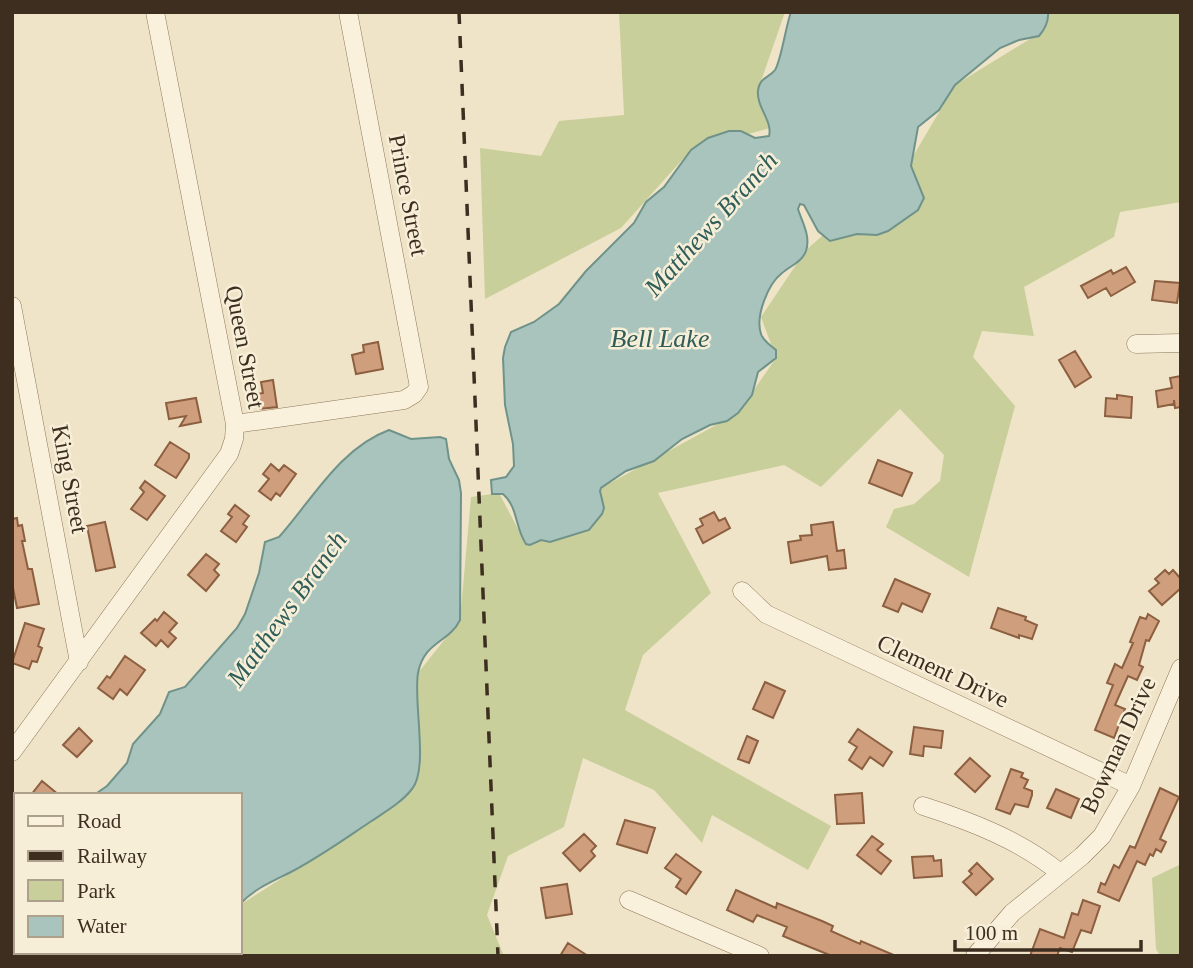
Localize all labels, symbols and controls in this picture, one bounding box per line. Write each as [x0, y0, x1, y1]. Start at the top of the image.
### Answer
street label: Prince Street [383, 132, 433, 258]
water label: Matthews Branch [638, 146, 783, 303]
street label: Queen Street [220, 283, 270, 411]
water label: Bell Lake [611, 324, 709, 353]
street label: King Street [47, 423, 93, 536]
water label: Matthews Branch [221, 526, 353, 693]
street label: Clement Drive [873, 629, 1013, 713]
street label: Bowman Drive [1075, 673, 1161, 817]
legend [14, 793, 242, 954]
text: Road [77, 809, 122, 833]
text: Railway [77, 844, 147, 868]
text: Park [77, 879, 116, 903]
scale bar [955, 908, 1140, 952]
text: Water [77, 914, 127, 938]
text: 100 m [965, 921, 1018, 945]

